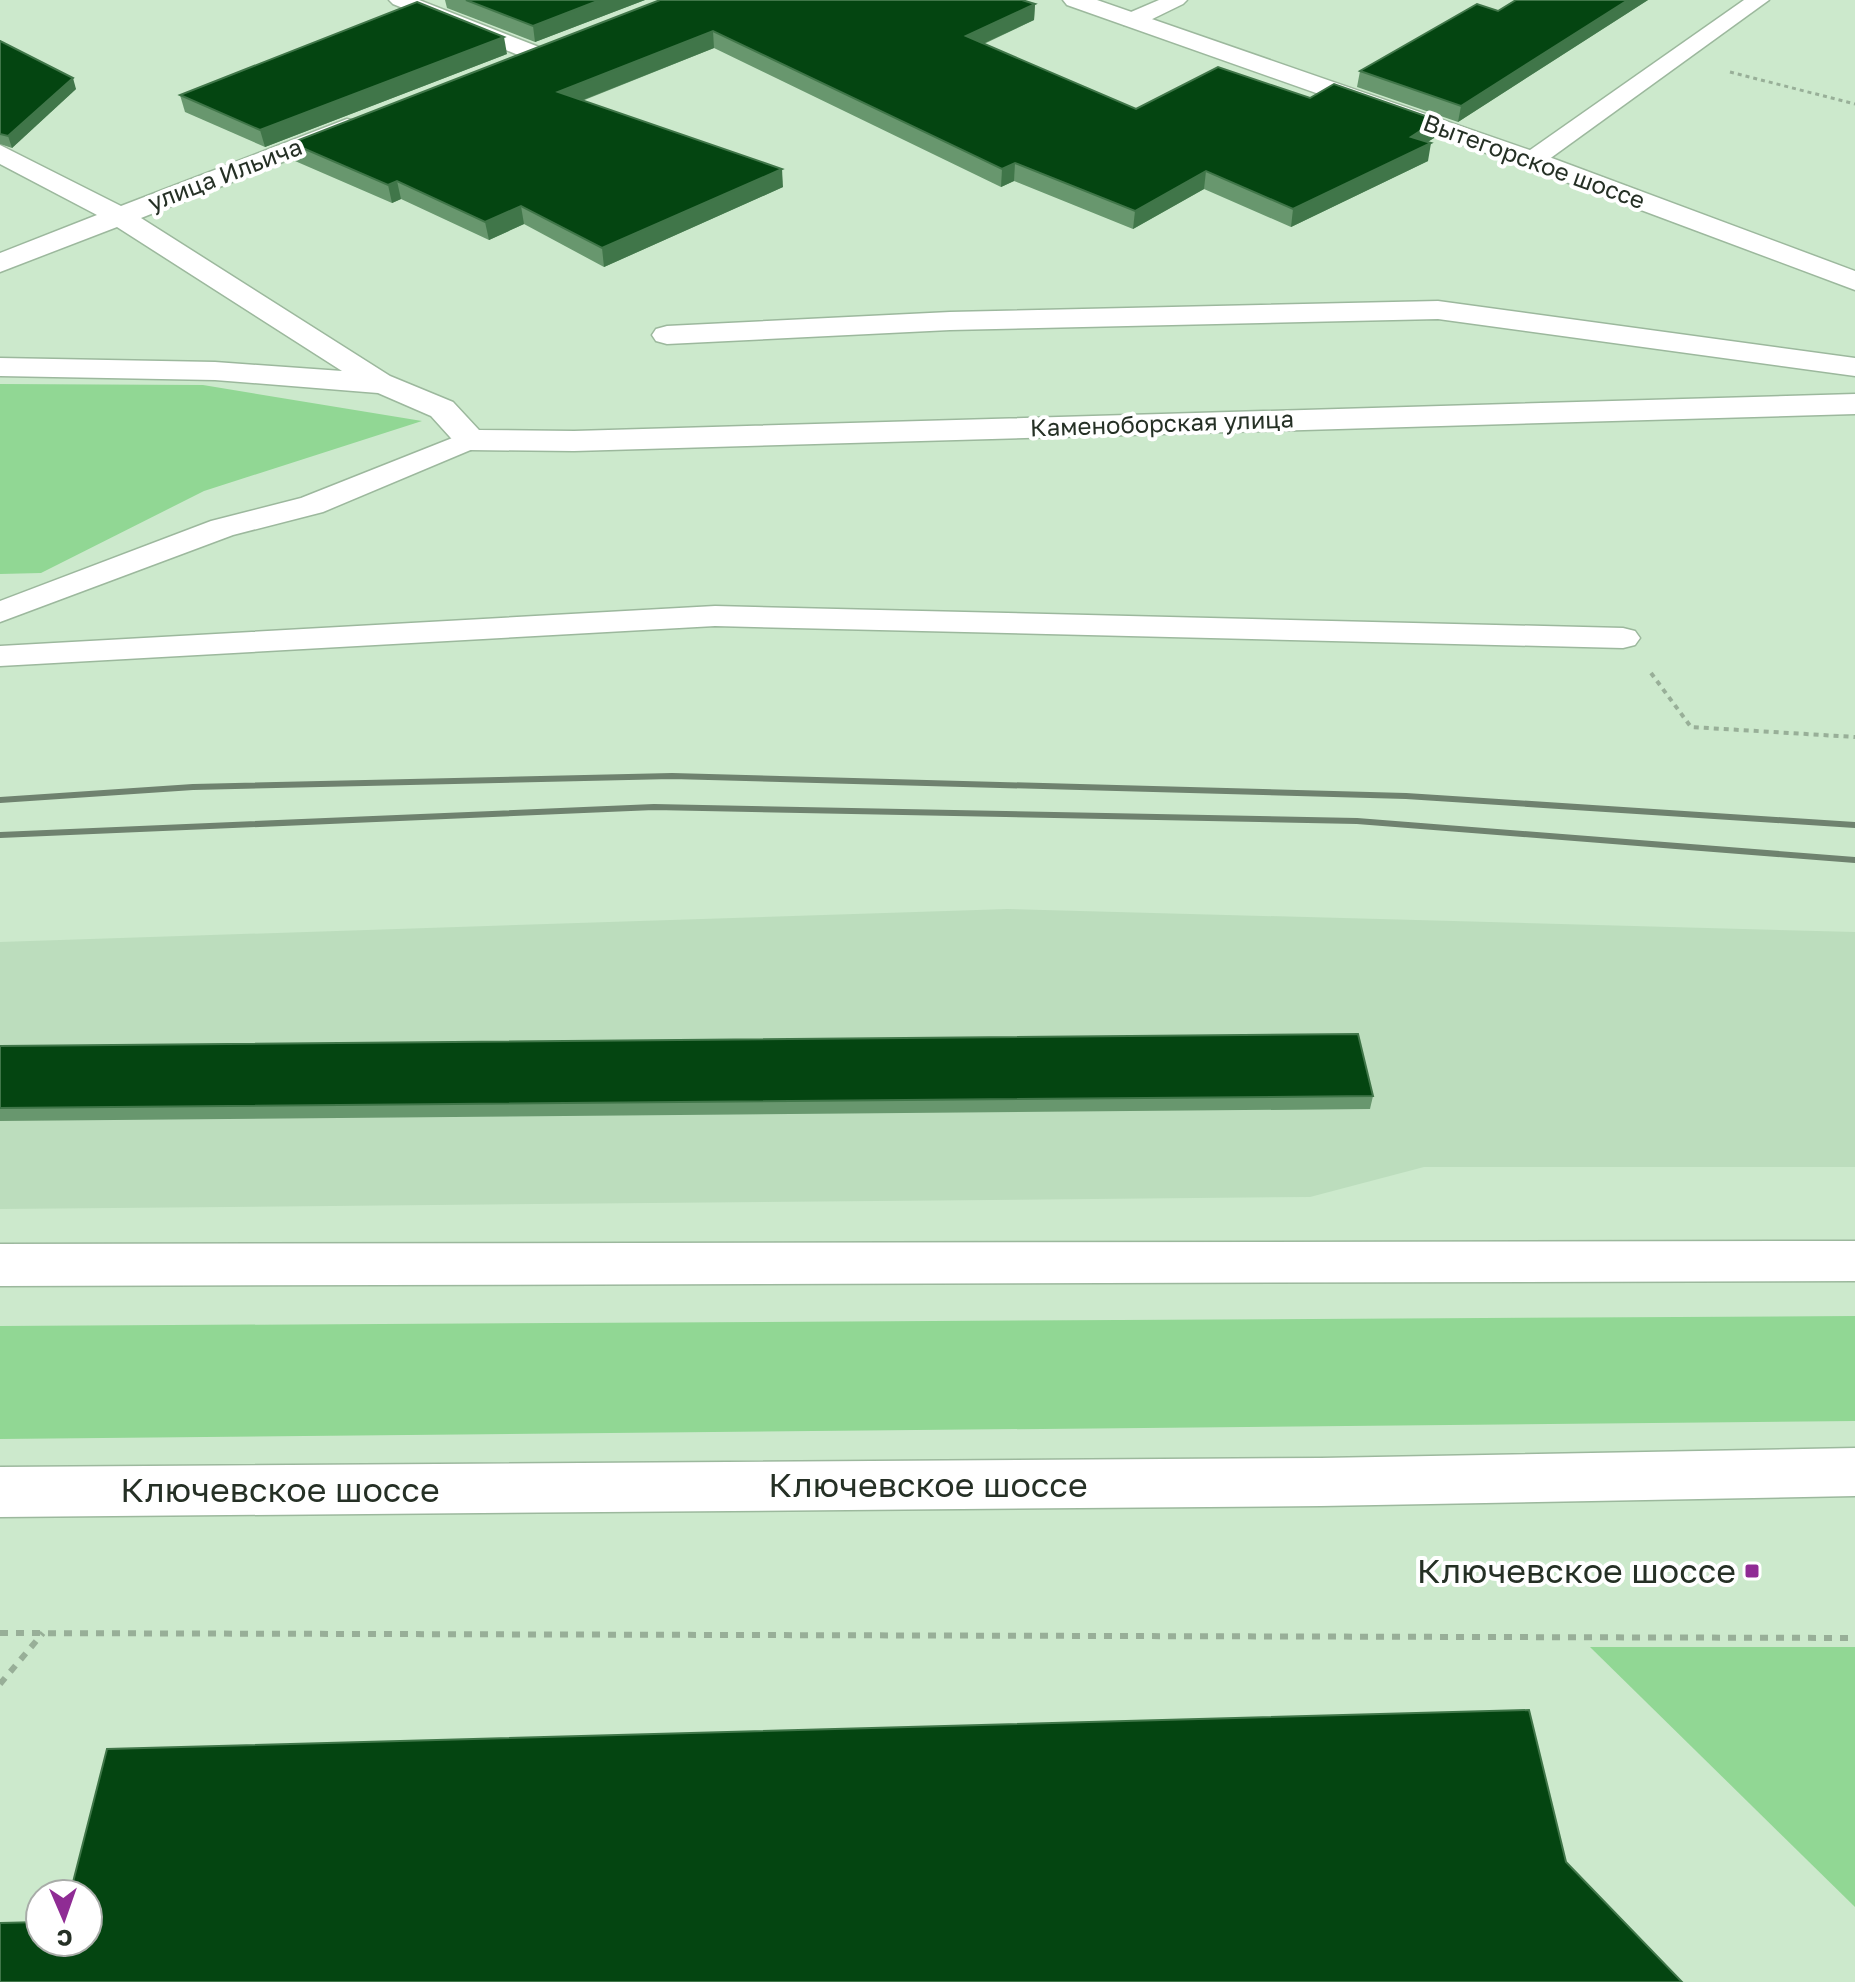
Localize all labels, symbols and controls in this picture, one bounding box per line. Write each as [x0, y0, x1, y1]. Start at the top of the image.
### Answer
street label: Вытегорское шоссе [1420, 107, 1649, 214]
street label: улица Ильича [143, 131, 306, 216]
street label: Каменоборская улица [1030, 403, 1294, 442]
street label: Ключевское шоссе [768, 1464, 1088, 1504]
street label: Ключевское шоссе [120, 1469, 440, 1509]
place label: Ключевское шоссе [1417, 1550, 1736, 1590]
marker: Ключевское шоссе [1743, 1562, 1761, 1580]
north arrow [24, 1878, 104, 1958]
text: С [56, 1925, 73, 1952]

